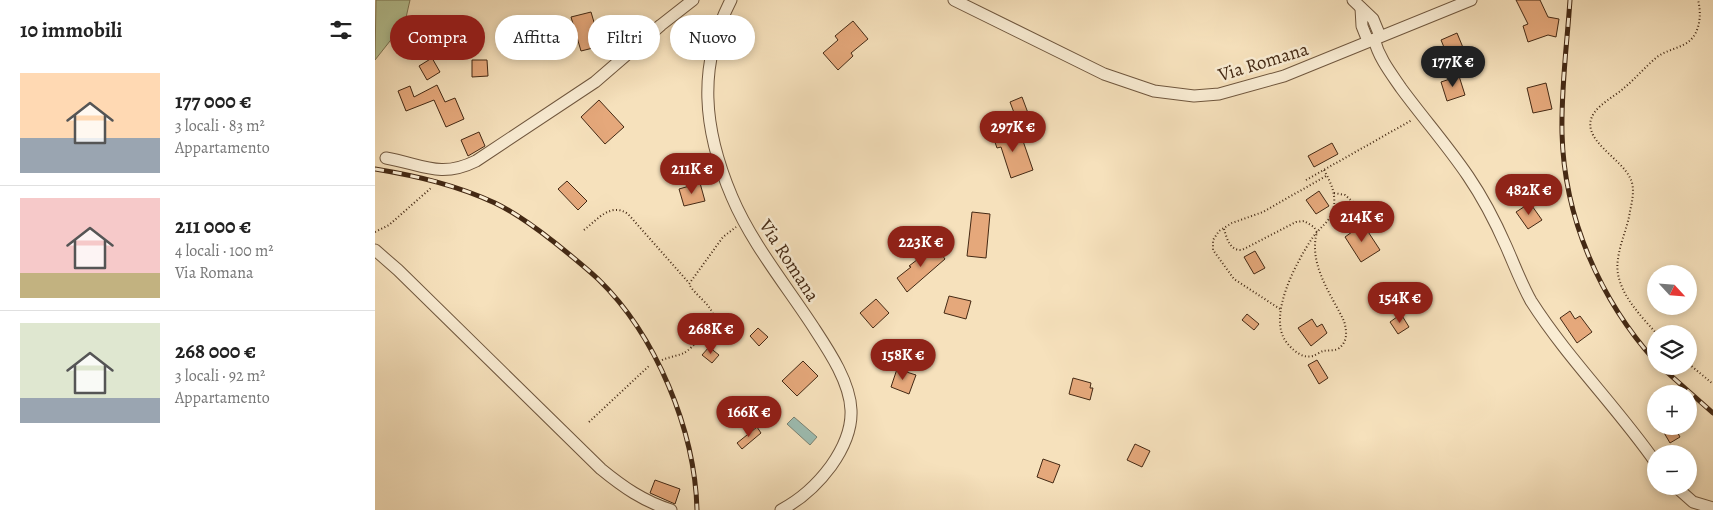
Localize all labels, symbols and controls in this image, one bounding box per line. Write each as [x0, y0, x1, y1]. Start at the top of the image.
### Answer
chip: Compra [390, 15, 485, 60]
chip: Affitta [495, 15, 578, 60]
chip: Filtri [588, 15, 660, 60]
chip: Nuovo [670, 15, 755, 60]
text: 10 immobili [20, 16, 122, 44]
icon: filters [327, 16, 355, 44]
street label: Via Romana [1214, 36, 1312, 88]
pin: 177K € [1412, 46, 1494, 88]
text: 177K € [1432, 51, 1474, 73]
text: 177 000 € [175, 87, 252, 115]
icon: home [60, 93, 120, 153]
pin: 297K € [972, 110, 1054, 153]
text: 3 locali · 83 m² [175, 115, 265, 137]
text: 297K € [991, 116, 1035, 138]
text: Appartamento [175, 137, 270, 159]
pin: 211K € [651, 152, 733, 195]
text: 211K € [671, 158, 713, 180]
pin: 482K € [1488, 174, 1570, 216]
text: 482K € [1506, 179, 1552, 201]
pin: 214K € [1321, 200, 1403, 243]
text: 214K € [1340, 206, 1384, 228]
text: 211 000 € [175, 212, 251, 240]
street label: Via Romana [752, 214, 826, 307]
icon: home [60, 218, 120, 278]
pin: 223K € [880, 226, 962, 268]
text: 223K € [899, 231, 943, 253]
text: 4 locali · 100 m² [175, 240, 274, 262]
text: Via Romana [175, 262, 254, 284]
north arrow [1647, 265, 1697, 315]
map controls [1647, 265, 1697, 495]
pin: 154K € [1359, 282, 1441, 324]
text: 154K € [1379, 287, 1421, 309]
pin: 268K € [670, 312, 752, 355]
text: 268K € [688, 318, 734, 340]
button: layers [1647, 325, 1697, 375]
text: 268 000 € [175, 337, 256, 365]
pin: 158K € [862, 338, 944, 381]
icon: home [60, 343, 120, 403]
text: 158K € [882, 344, 924, 366]
text: 3 locali · 92 m² [175, 365, 265, 387]
button: + [1647, 385, 1697, 435]
text: Appartamento [175, 387, 270, 409]
pin: 166K € [708, 396, 790, 438]
text: 166K € [727, 401, 771, 423]
button: − [1647, 445, 1697, 495]

